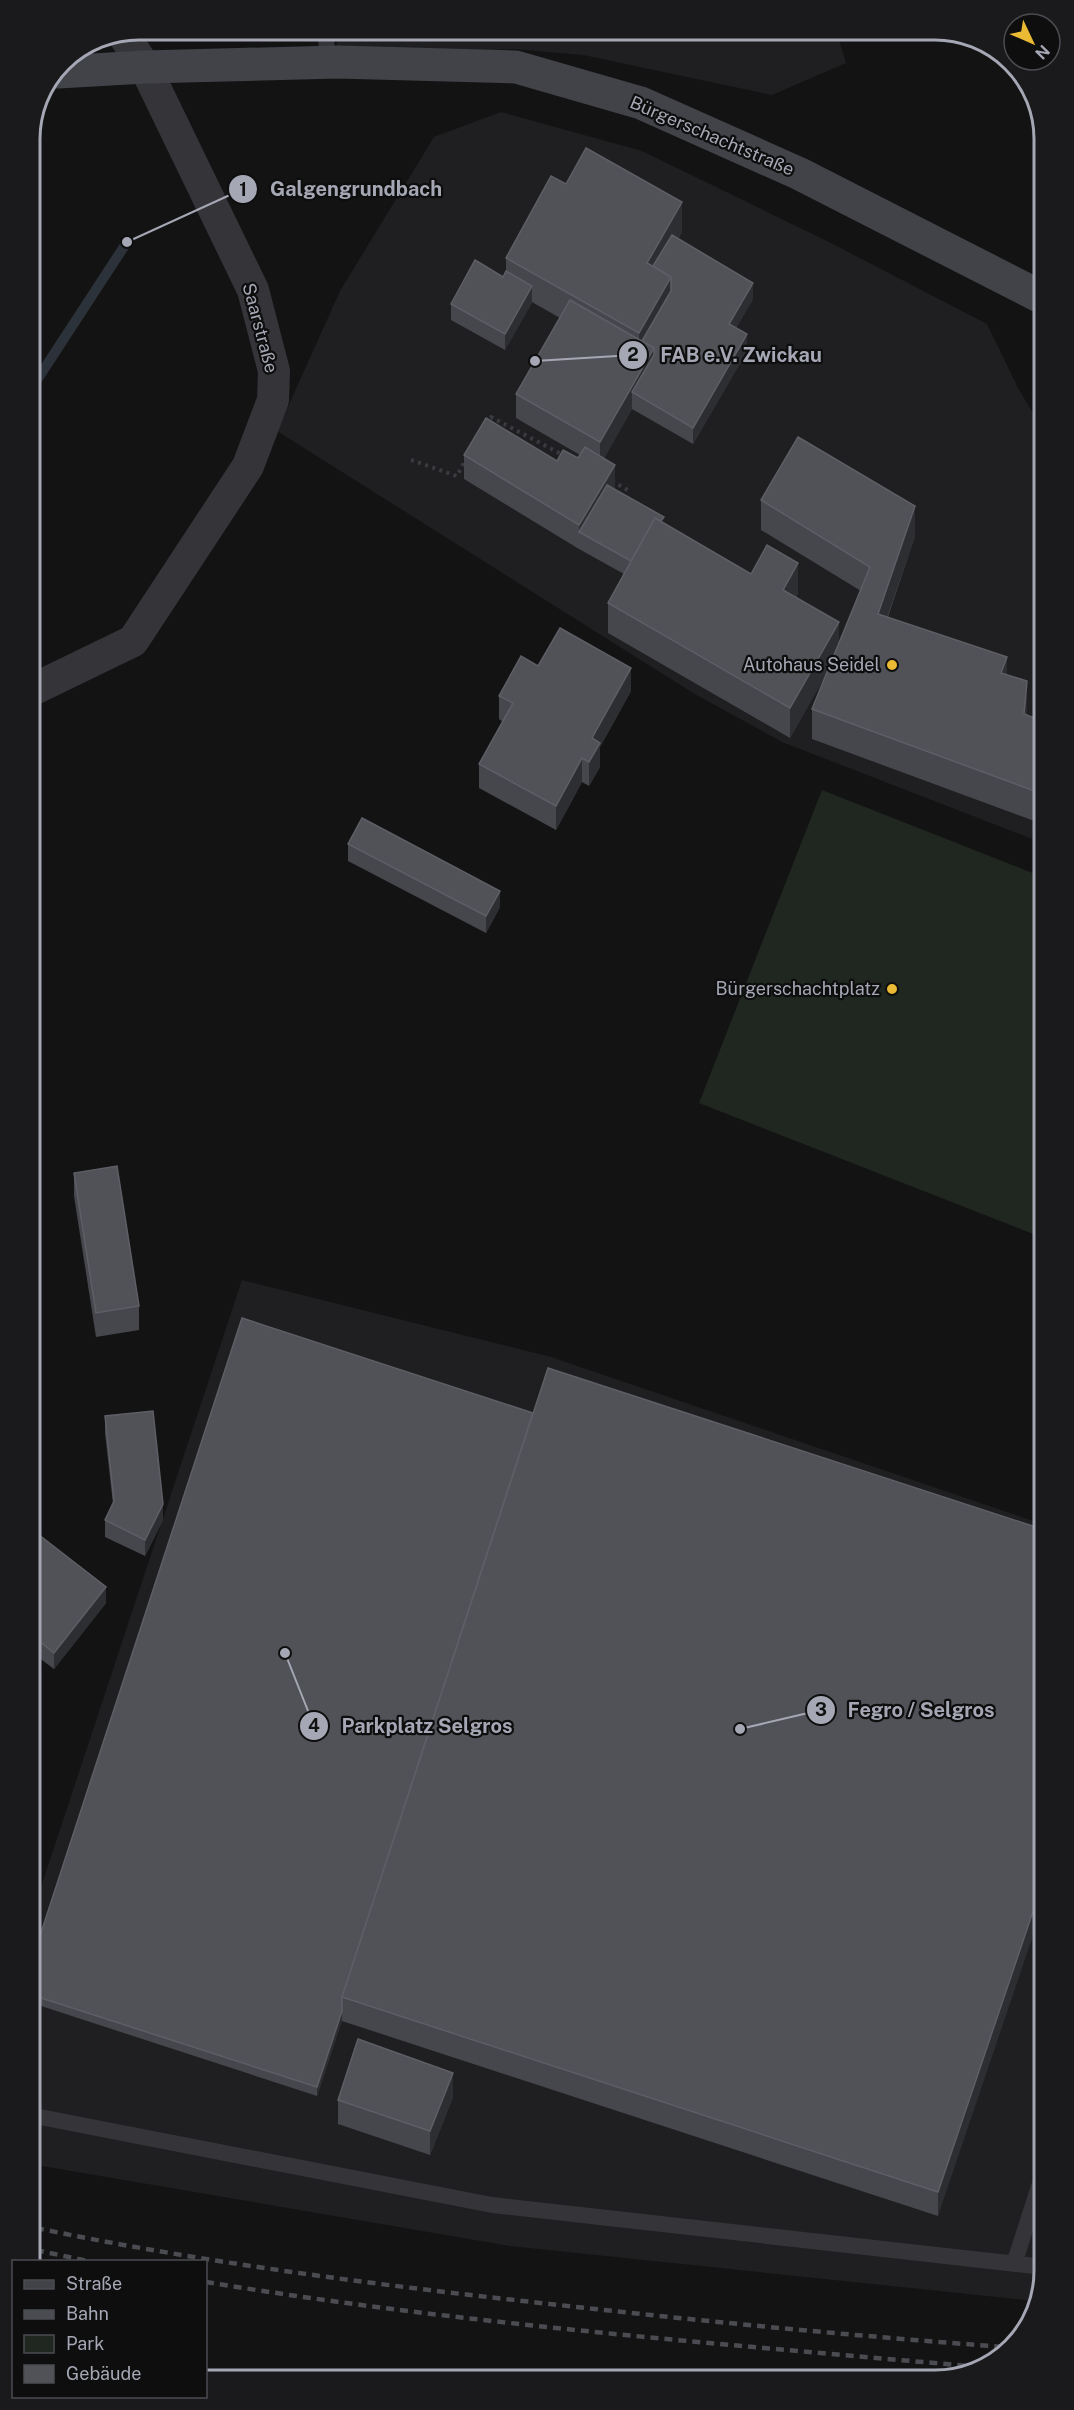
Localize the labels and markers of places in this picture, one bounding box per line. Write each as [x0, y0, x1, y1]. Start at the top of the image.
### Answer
callout: Galgengrundbach [228, 170, 454, 208]
callout: FAB e.V. Zwickau [618, 336, 834, 374]
place label: Autohaus Seidel [743, 654, 880, 675]
marker: Autohaus Seidel [885, 658, 899, 672]
place label: Bürgerschachtplatz [716, 978, 880, 999]
marker: Bürgerschachtplatz [885, 982, 899, 996]
callout: Fegro / Selgros [806, 1691, 1007, 1729]
callout: Parkplatz Selgros [299, 1707, 524, 1745]

